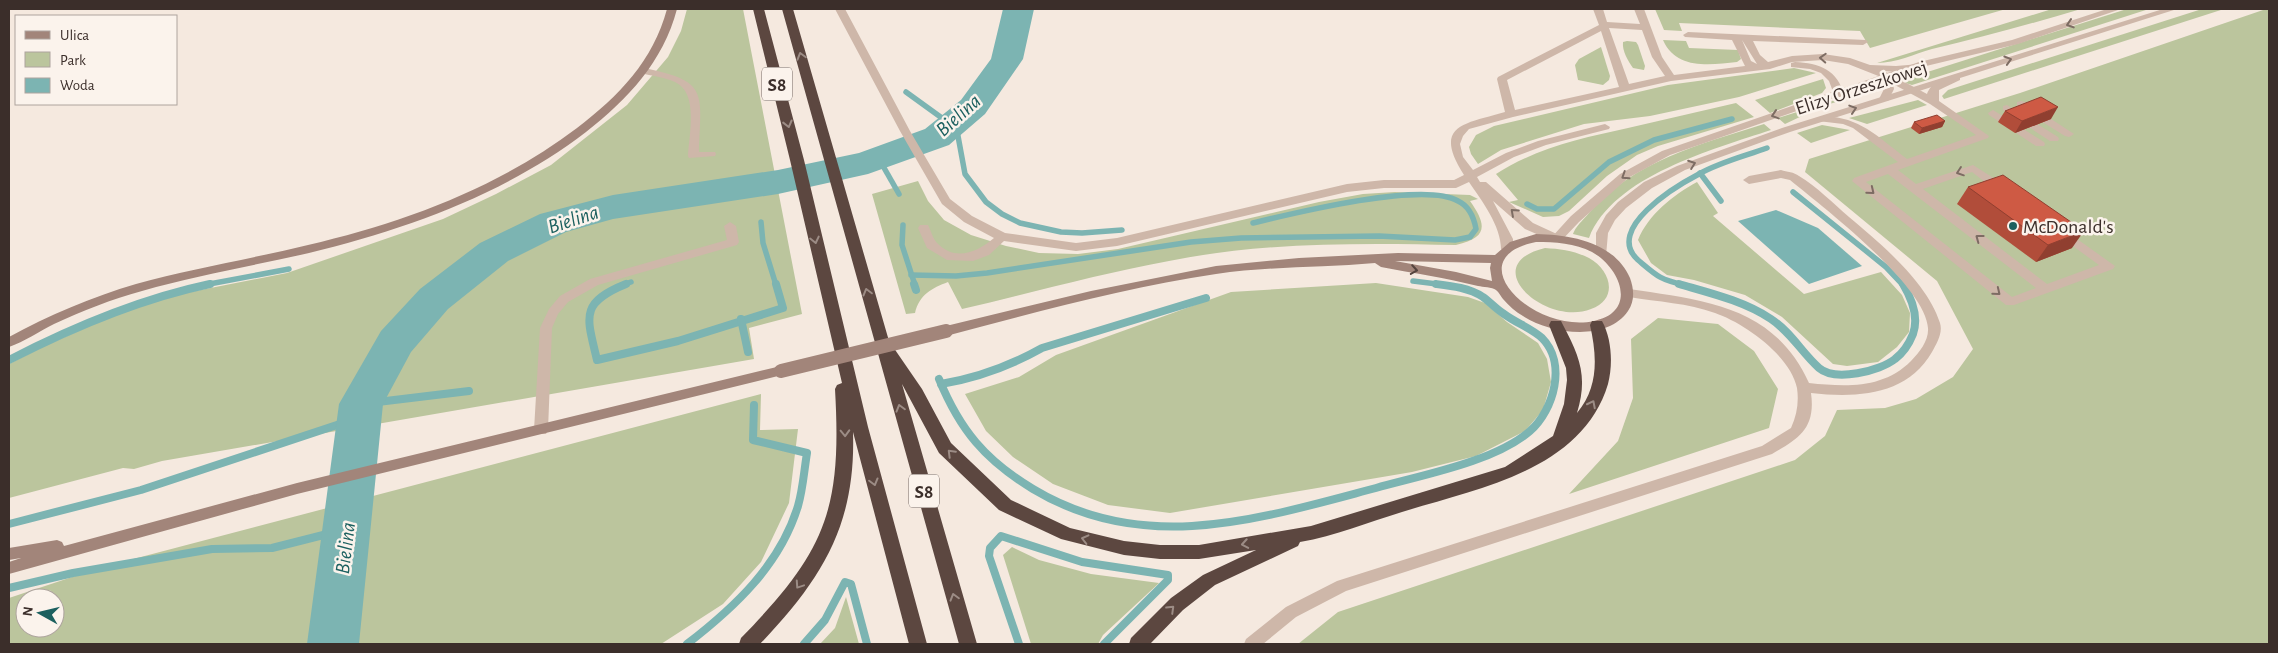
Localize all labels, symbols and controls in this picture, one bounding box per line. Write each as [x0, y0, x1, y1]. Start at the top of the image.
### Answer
legend [15, 15, 178, 105]
one-way arrow [2066, 18, 2075, 28]
text: Ulica [60, 28, 89, 43]
one-way arrow [797, 52, 807, 60]
one-way arrow [1819, 52, 1827, 63]
text: Park [60, 53, 86, 68]
one-way arrow [2003, 56, 2011, 66]
street label: Elizy Orzeszkowej [1793, 57, 1930, 119]
road number: S8 [762, 68, 792, 100]
text: Woda [60, 78, 95, 93]
water label: Bielina [932, 90, 985, 141]
one-way arrow [1848, 105, 1856, 115]
one-way arrow [1772, 109, 1780, 119]
one-way arrow [782, 119, 792, 127]
one-way arrow [1687, 159, 1695, 169]
one-way arrow [1956, 166, 1965, 176]
one-way arrow [1622, 170, 1631, 179]
one-way arrow [1865, 185, 1874, 194]
water label: Bielina [545, 201, 601, 238]
one-way arrow [1511, 209, 1520, 218]
place label: McDonald's [2023, 217, 2114, 237]
marker: McDonald's [2007, 220, 2019, 232]
one-way arrow [809, 236, 820, 245]
one-way arrow [1976, 236, 1985, 244]
one-way arrow [1410, 264, 1418, 274]
one-way arrow [1992, 287, 2001, 296]
one-way arrow [863, 288, 873, 296]
one-way arrow [1586, 400, 1597, 409]
one-way arrow [895, 403, 906, 412]
one-way arrow [840, 429, 851, 437]
one-way arrow [947, 450, 956, 459]
road number: S8 [909, 474, 939, 508]
one-way arrow [868, 477, 879, 486]
water label: Bielina [332, 521, 359, 575]
one-way arrow [1080, 534, 1089, 545]
one-way arrow [1241, 538, 1250, 548]
one-way arrow [796, 579, 805, 589]
north arrow [15, 588, 65, 638]
one-way arrow [950, 594, 960, 602]
text: N [21, 606, 36, 617]
one-way arrow [1166, 606, 1175, 615]

